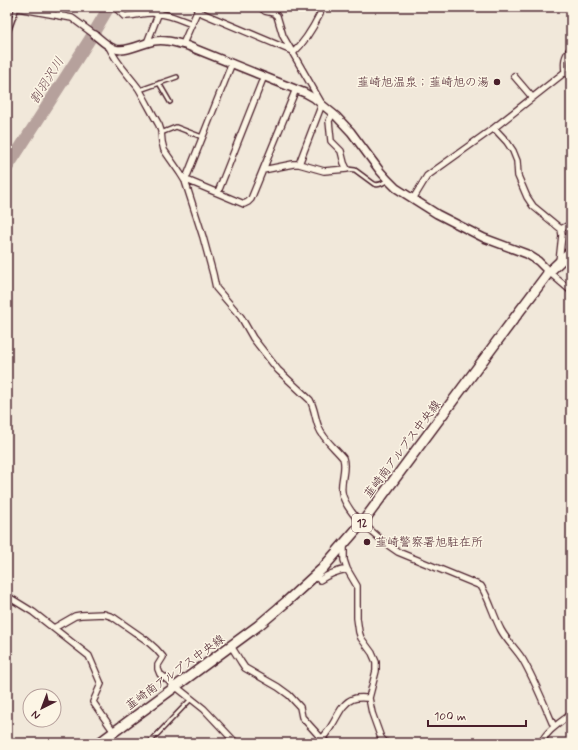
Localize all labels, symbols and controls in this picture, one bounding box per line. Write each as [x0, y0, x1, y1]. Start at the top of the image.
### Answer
water label: 割羽沢川 [26, 54, 68, 107]
place label: 韮崎旭温泉；韮崎旭の湯 [357, 75, 489, 91]
marker: 韮崎旭温泉；韮崎旭の湯 [492, 77, 502, 87]
street label: 韮崎南アルプス中央線 [361, 397, 445, 502]
road number: 12 [352, 514, 372, 532]
place label: 韮崎警察署旭駐在所 [375, 535, 483, 551]
marker: 韮崎警察署旭駐在所 [362, 537, 372, 547]
street label: 韮崎南アルプス中央線 [123, 631, 228, 714]
north arrow [22, 688, 62, 728]
scale bar [428, 702, 526, 728]
text: N [29, 707, 43, 722]
text: 100 m [434, 709, 466, 725]

